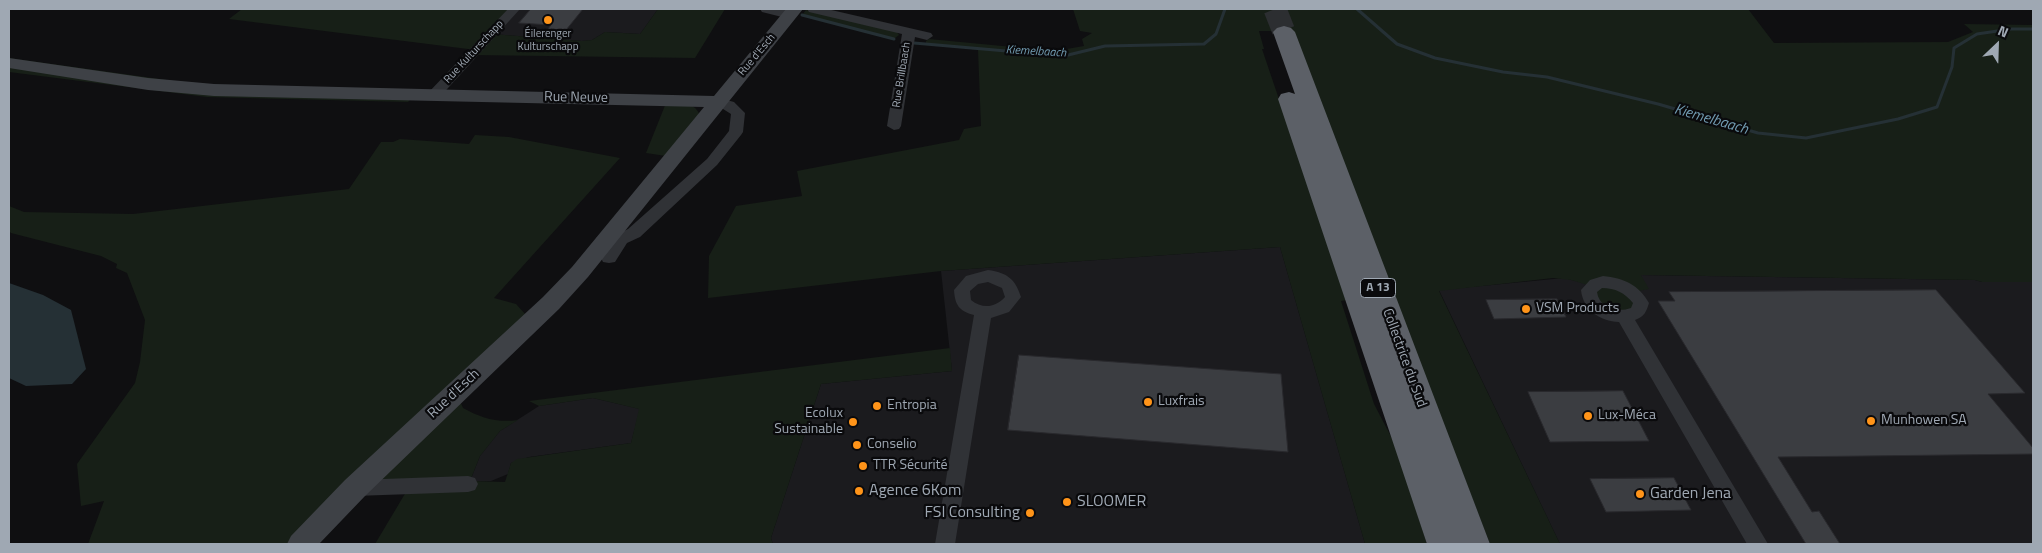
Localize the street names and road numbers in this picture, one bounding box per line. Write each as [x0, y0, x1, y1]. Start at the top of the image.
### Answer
street label: Rue Kulturschapp [441, 18, 507, 86]
street label: Rue d'Esch [736, 31, 778, 79]
street label: Rue Brillbaach [890, 41, 914, 109]
street label: Rue Neuve [544, 89, 608, 107]
road number: A 13 [1360, 278, 1396, 298]
street label: Collectrice du Sud [1378, 306, 1430, 410]
street label: Rue d'Esch [425, 366, 483, 422]

